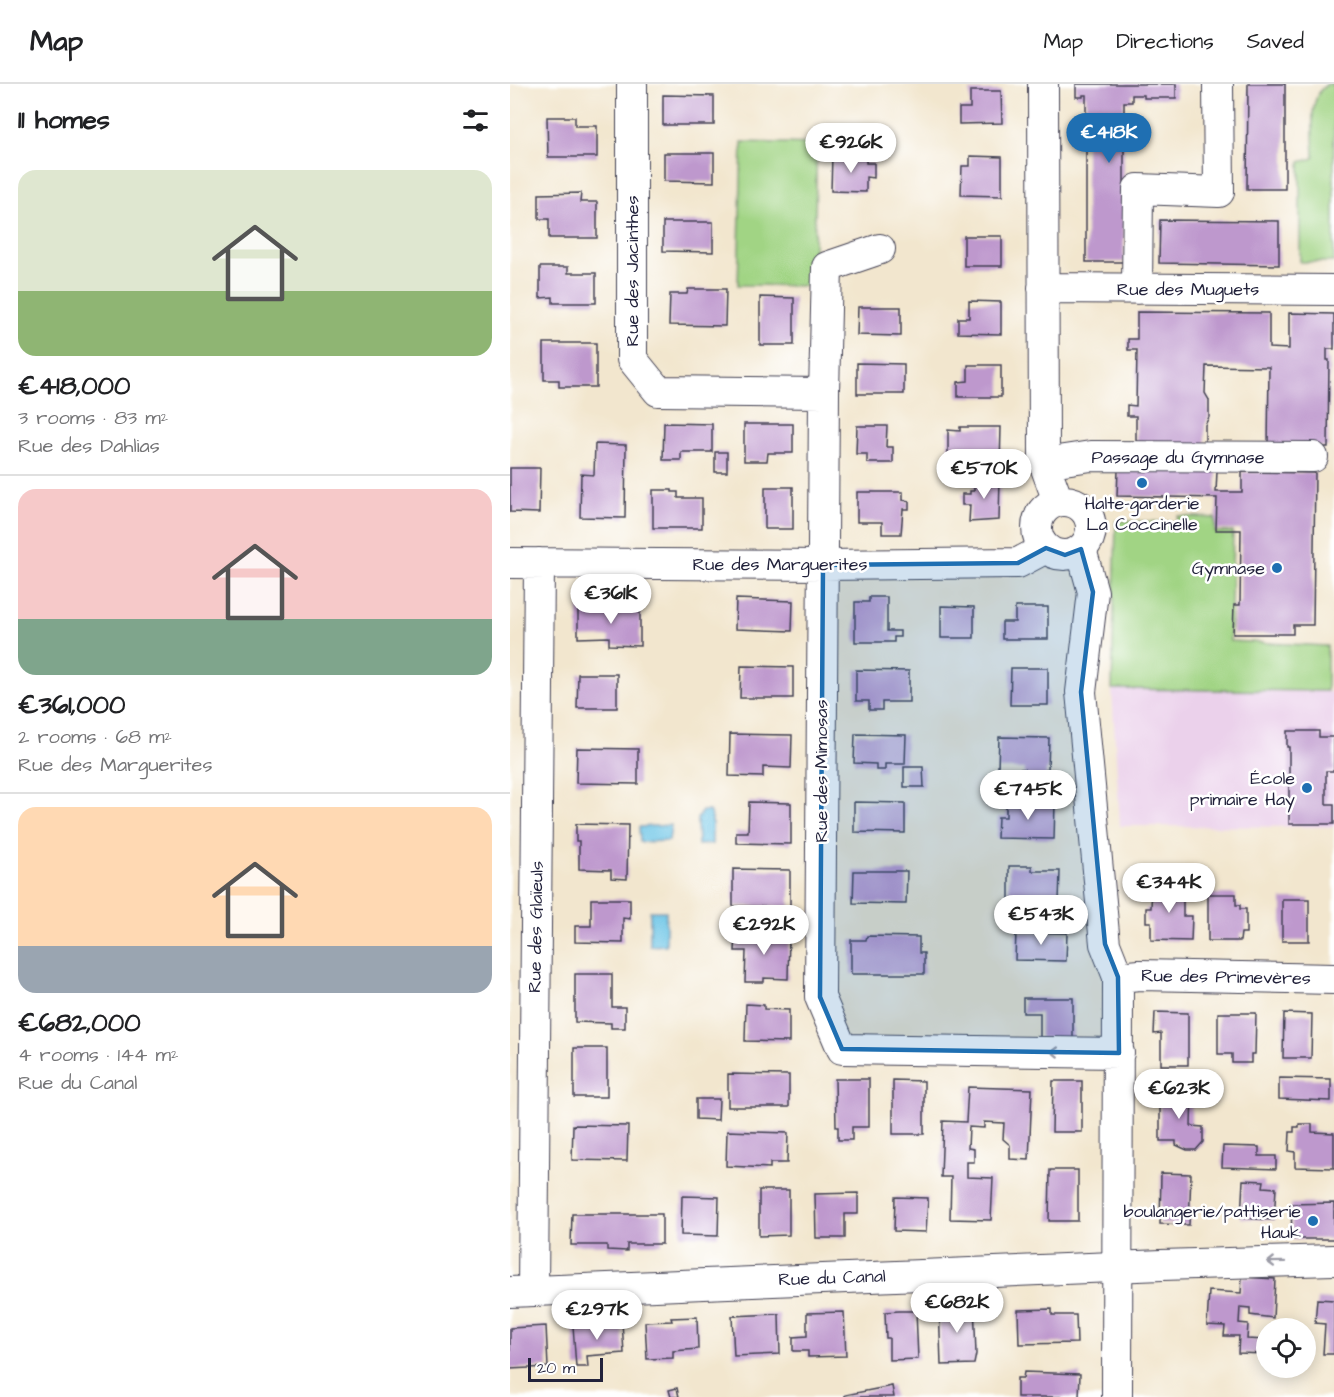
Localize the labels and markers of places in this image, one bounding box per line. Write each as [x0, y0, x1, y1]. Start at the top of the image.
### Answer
pin: €418K [1067, 113, 1151, 164]
pin: €926K [809, 123, 893, 174]
pin: €570K [942, 449, 1026, 500]
marker: Halte-garderie La Coccinelle [1135, 476, 1149, 490]
place label: Halte-garderie La Coccinelle [1084, 491, 1200, 537]
place label: Gymnase [1192, 556, 1265, 582]
marker: Gymnase [1270, 561, 1284, 575]
pin: €361K [569, 574, 653, 625]
place label: École primaire Hay [1190, 766, 1295, 813]
pin: €745K [986, 770, 1070, 821]
marker: École primaire Hay [1300, 781, 1314, 795]
pin: €344K [1127, 863, 1211, 914]
pin: €543K [999, 895, 1083, 946]
pin: €292K [722, 905, 806, 956]
pin: €623K [1137, 1069, 1221, 1120]
place label: boulangerie/pattiserie Hauk [1123, 1199, 1301, 1245]
marker: boulangerie/pattiserie Hauk [1306, 1214, 1320, 1228]
pin: €682K [915, 1283, 999, 1334]
pin: €297K [555, 1290, 639, 1341]

